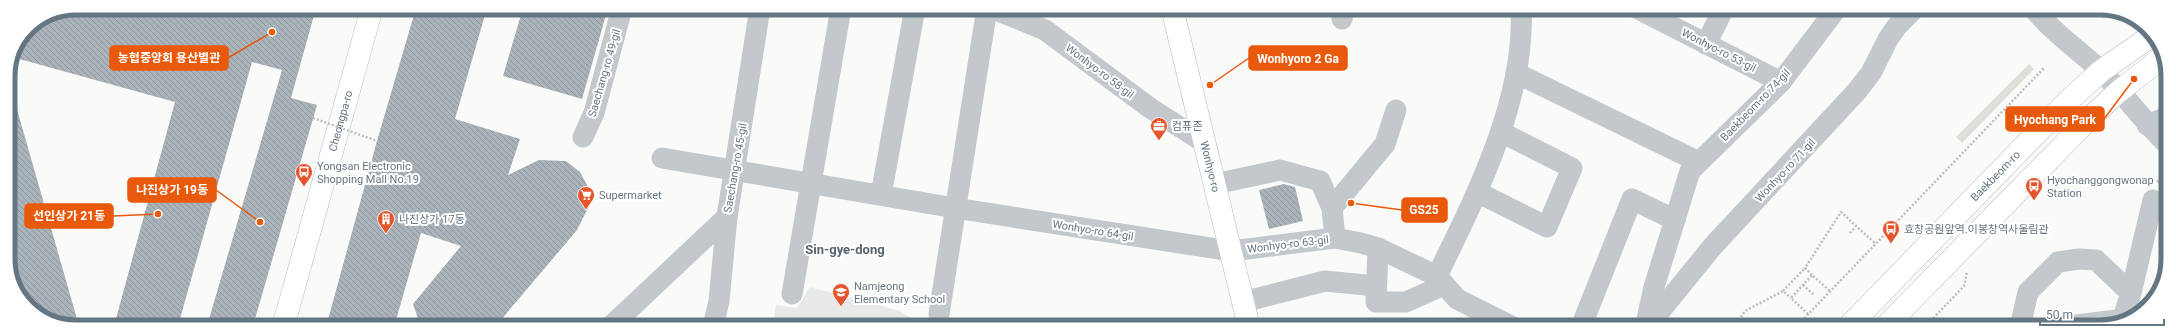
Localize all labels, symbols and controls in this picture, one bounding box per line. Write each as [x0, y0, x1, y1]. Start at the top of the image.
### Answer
street label: Wonhyo-ro 53-gil [1679, 26, 1758, 75]
street label: Saechang-ro 49-gil [586, 28, 623, 119]
street label: Wonhyo-ro 58-gil [1063, 42, 1136, 101]
callout: 농협중앙회 용산별관 [110, 46, 228, 70]
callout: Wonhyoro 2 Ga [1249, 46, 1347, 70]
text: 농협중앙회 용산별관 [118, 51, 220, 65]
text: Wonhyoro 2 Ga [1257, 52, 1339, 66]
street label: Baekbeom-ro 74-gil [1718, 67, 1793, 144]
street label: Cheongpa-ro [326, 89, 356, 153]
callout: Hyochang Park [2006, 107, 2104, 131]
text: Hyochang Park [2014, 113, 2097, 127]
office icon: 컴퓨존 [1149, 116, 1169, 141]
place label: 컴퓨존 [1172, 120, 1202, 133]
street label: Saechang-ro 45-gil [721, 122, 750, 214]
street label: Wonhyo-ro 71-gil [1753, 136, 1818, 205]
street label: Wonhyo-ro [1197, 140, 1222, 194]
street label: Baekbeom-ro [1968, 148, 2023, 204]
place label: Yongsan Electronic Shopping Mall No.19 [317, 160, 419, 186]
bus stop icon: Yongsan Electronic Shopping Mall No.19 [294, 162, 314, 187]
place label: Hyochanggongwonap Station [2047, 174, 2154, 200]
bus stop icon: Hyochanggongwonap Station [2024, 176, 2044, 201]
callout: 나진상가 19동 [128, 178, 216, 202]
text: 나진상가 19동 [136, 183, 208, 197]
supermarket icon: Supermarket [576, 185, 596, 210]
place label: Supermarket [599, 189, 662, 202]
callout: GS25 [1402, 198, 1447, 222]
text: GS25 [1409, 203, 1439, 217]
callout: 선인상가 21동 [25, 204, 113, 228]
text: 선인상가 21동 [33, 209, 105, 223]
building icon: 나진상가 17동 [376, 209, 396, 234]
place label: 나진상가 17동 [399, 213, 465, 226]
street label: Wonhyo-ro 64-gil [1051, 218, 1134, 243]
bus stop icon: 효창공원앞역.이봉창역사울림관 [1881, 219, 1901, 244]
place label: 효창공원앞역.이봉창역사울림관 [1904, 223, 2049, 236]
street label: Wonhyo-ro 63-gil [1247, 233, 1330, 256]
district label: Sin-gye-dong [805, 242, 885, 257]
place label: Namjeong Elementary School [854, 280, 945, 306]
school or university icon: Namjeong Elementary School [831, 282, 851, 307]
scale bar [2040, 301, 2164, 327]
text: 50 m [2046, 308, 2073, 322]

